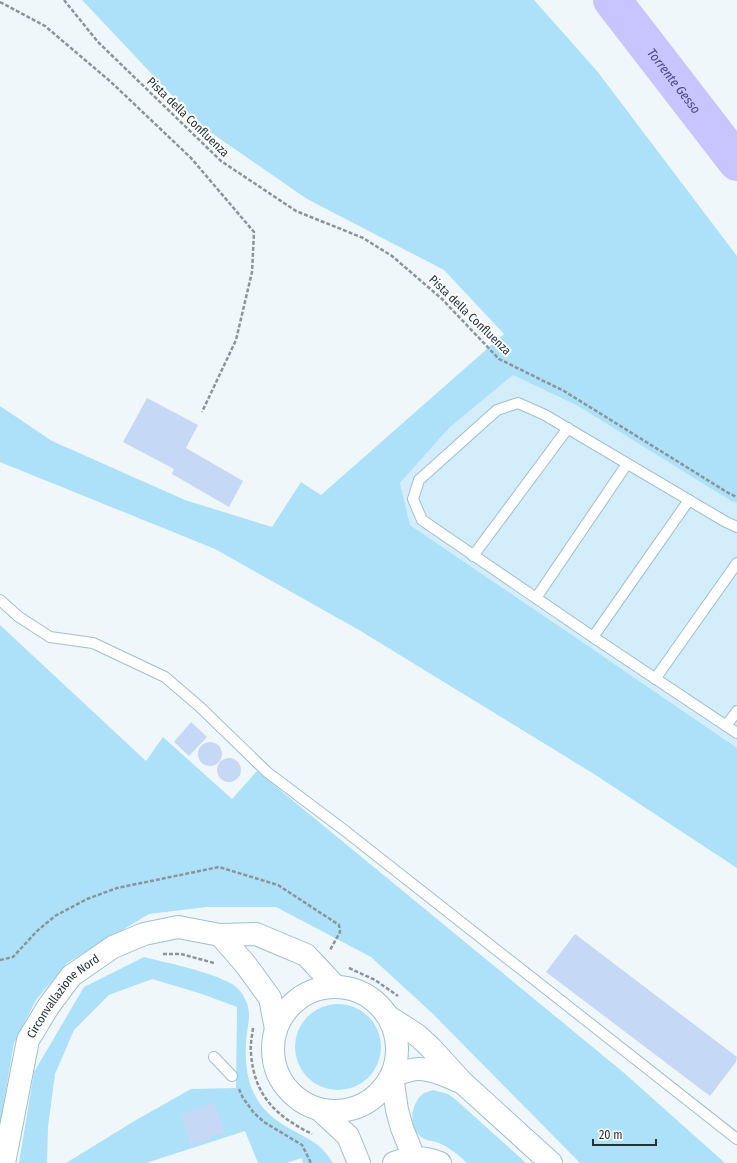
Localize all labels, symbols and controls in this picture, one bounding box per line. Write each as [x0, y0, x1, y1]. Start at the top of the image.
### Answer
water label: Torrente Gesso [644, 45, 704, 116]
street label: Pista della Confluenza [144, 74, 232, 160]
street label: Pista della Confluenza [426, 272, 514, 358]
street label: Circonvallazione Nord [24, 952, 102, 1041]
scale bar [593, 1121, 656, 1147]
text: 20 m [599, 1128, 623, 1142]

